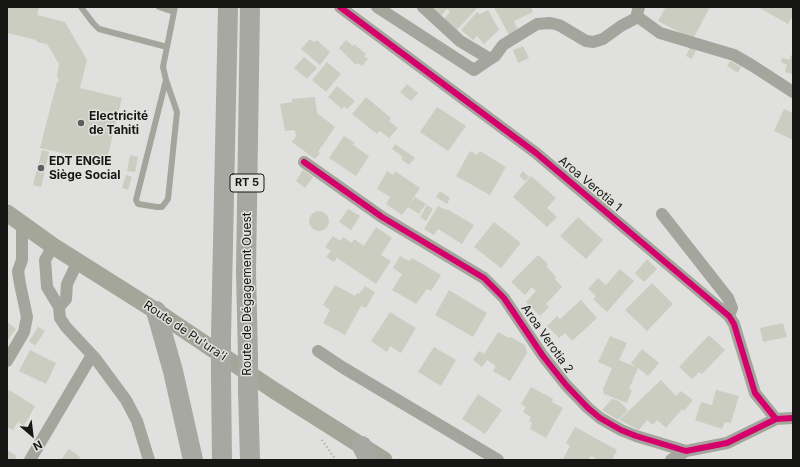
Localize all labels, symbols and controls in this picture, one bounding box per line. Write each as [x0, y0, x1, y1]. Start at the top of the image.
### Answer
place label: Electricité de Tahiti [89, 109, 148, 137]
marker: Electricité de Tahiti [76, 118, 86, 128]
street label: Aroa Verotia 1 [555, 153, 625, 215]
place label: EDT ENGIE Siège Social [49, 154, 121, 182]
marker: EDT ENGIE Siège Social [36, 163, 46, 173]
road number: RT 5 [230, 174, 264, 192]
street label: Route de Dégagement Ouest [240, 212, 254, 376]
street label: Route de Pu'ura'i [141, 298, 229, 364]
street label: Aroa Verotia 2 [518, 302, 576, 376]
north arrow [12, 415, 52, 455]
text: N [31, 437, 45, 454]

